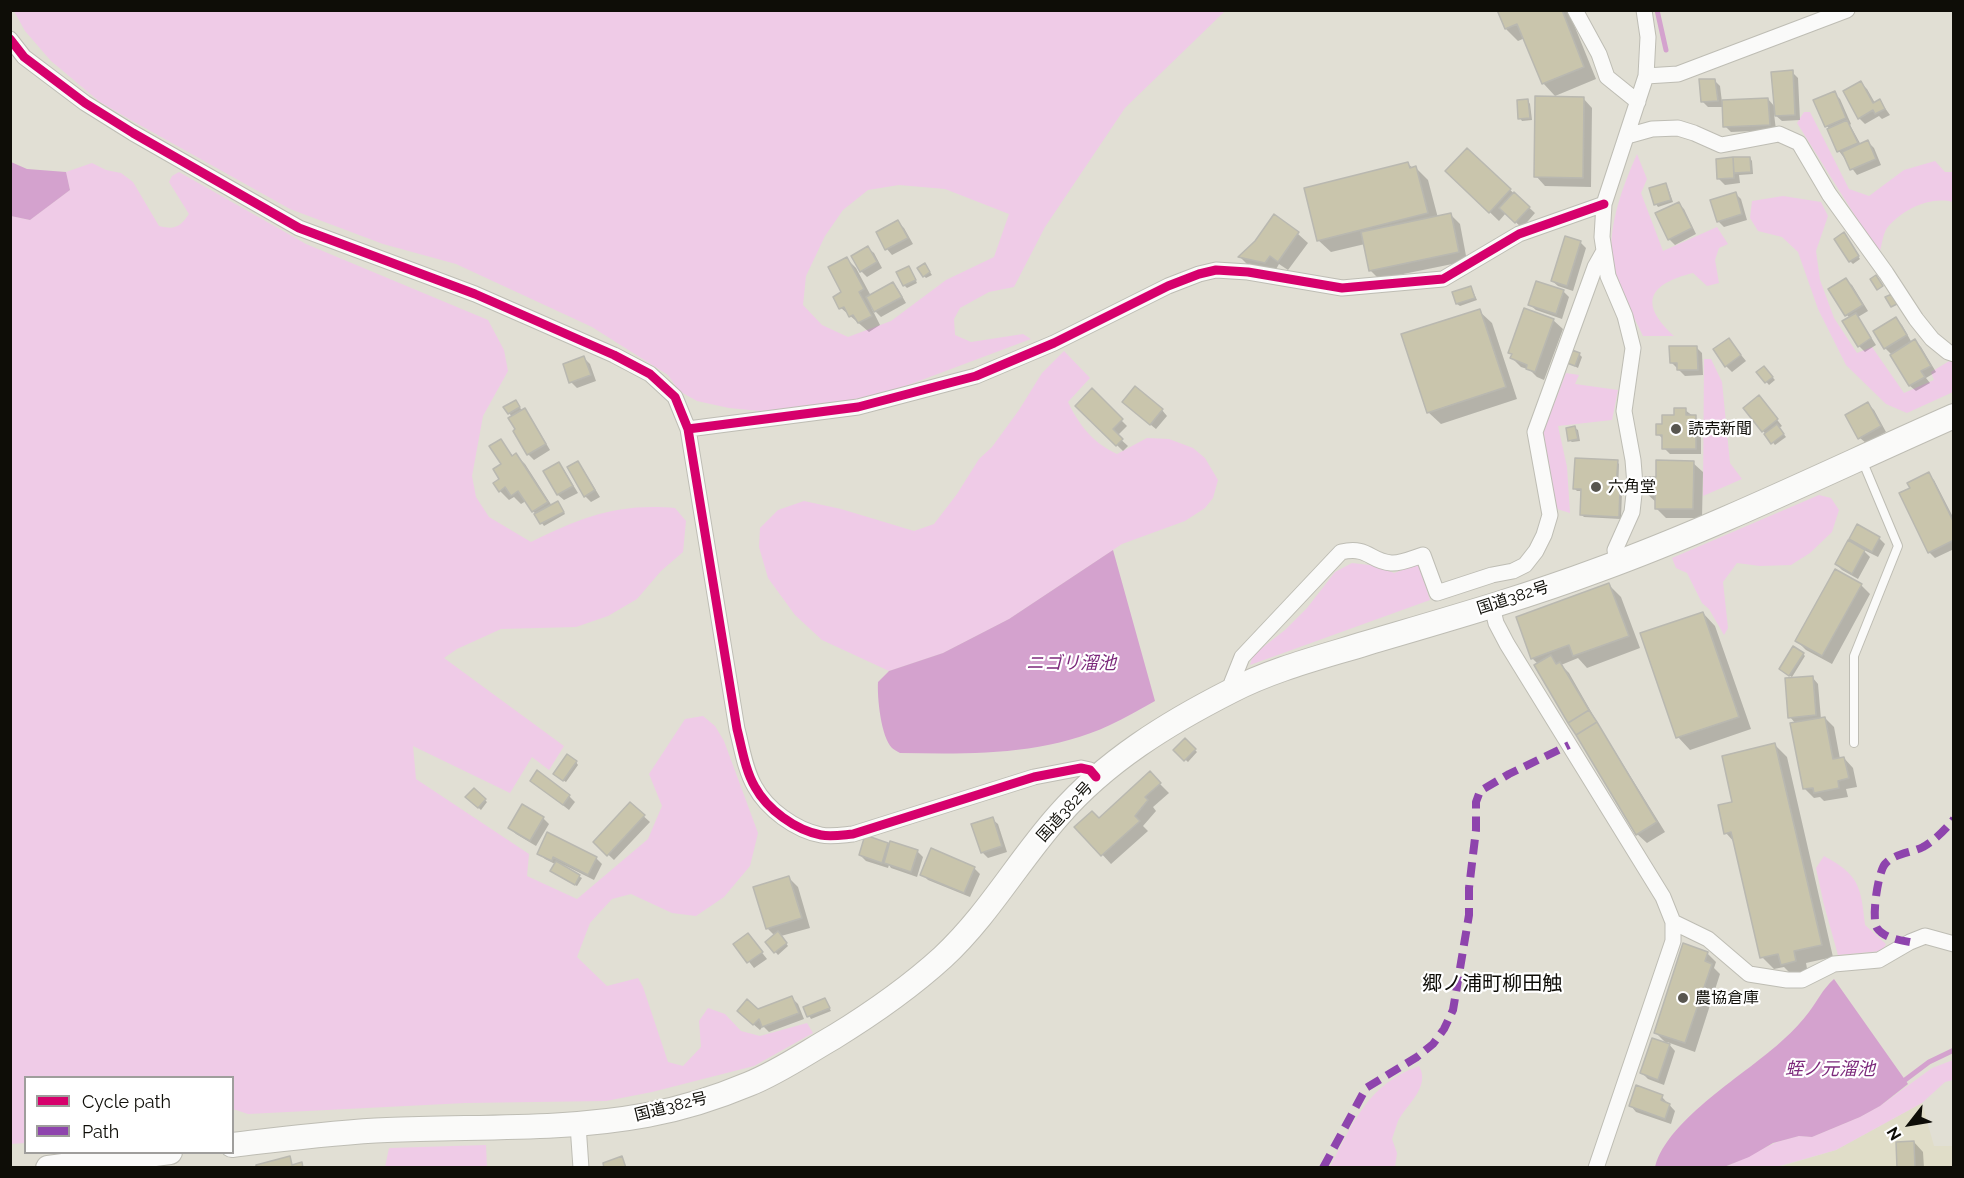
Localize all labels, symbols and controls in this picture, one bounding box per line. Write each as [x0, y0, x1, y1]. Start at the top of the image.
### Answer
place label: 読売新聞 [1688, 419, 1752, 439]
marker: 読売新聞 [1669, 422, 1683, 436]
place label: 六角堂 [1608, 477, 1656, 497]
marker: 六角堂 [1589, 480, 1603, 494]
street label: 国道382号 [1475, 577, 1551, 619]
water label: ニゴリ溜池 [1026, 653, 1116, 675]
street label: 国道382号 [1033, 778, 1097, 846]
district label: 郷ノ浦町柳田触 [1422, 972, 1562, 996]
place label: 農協倉庫 [1695, 988, 1759, 1008]
marker: 農協倉庫 [1676, 991, 1690, 1005]
water label: 蛭ノ元溜池 [1785, 1059, 1875, 1081]
legend [24, 1076, 234, 1154]
street label: 国道382号 [633, 1089, 709, 1125]
text: Cycle path [82, 1091, 171, 1112]
north arrow [1880, 1094, 1940, 1154]
text: Path [82, 1121, 119, 1142]
text: N [1883, 1123, 1905, 1144]

